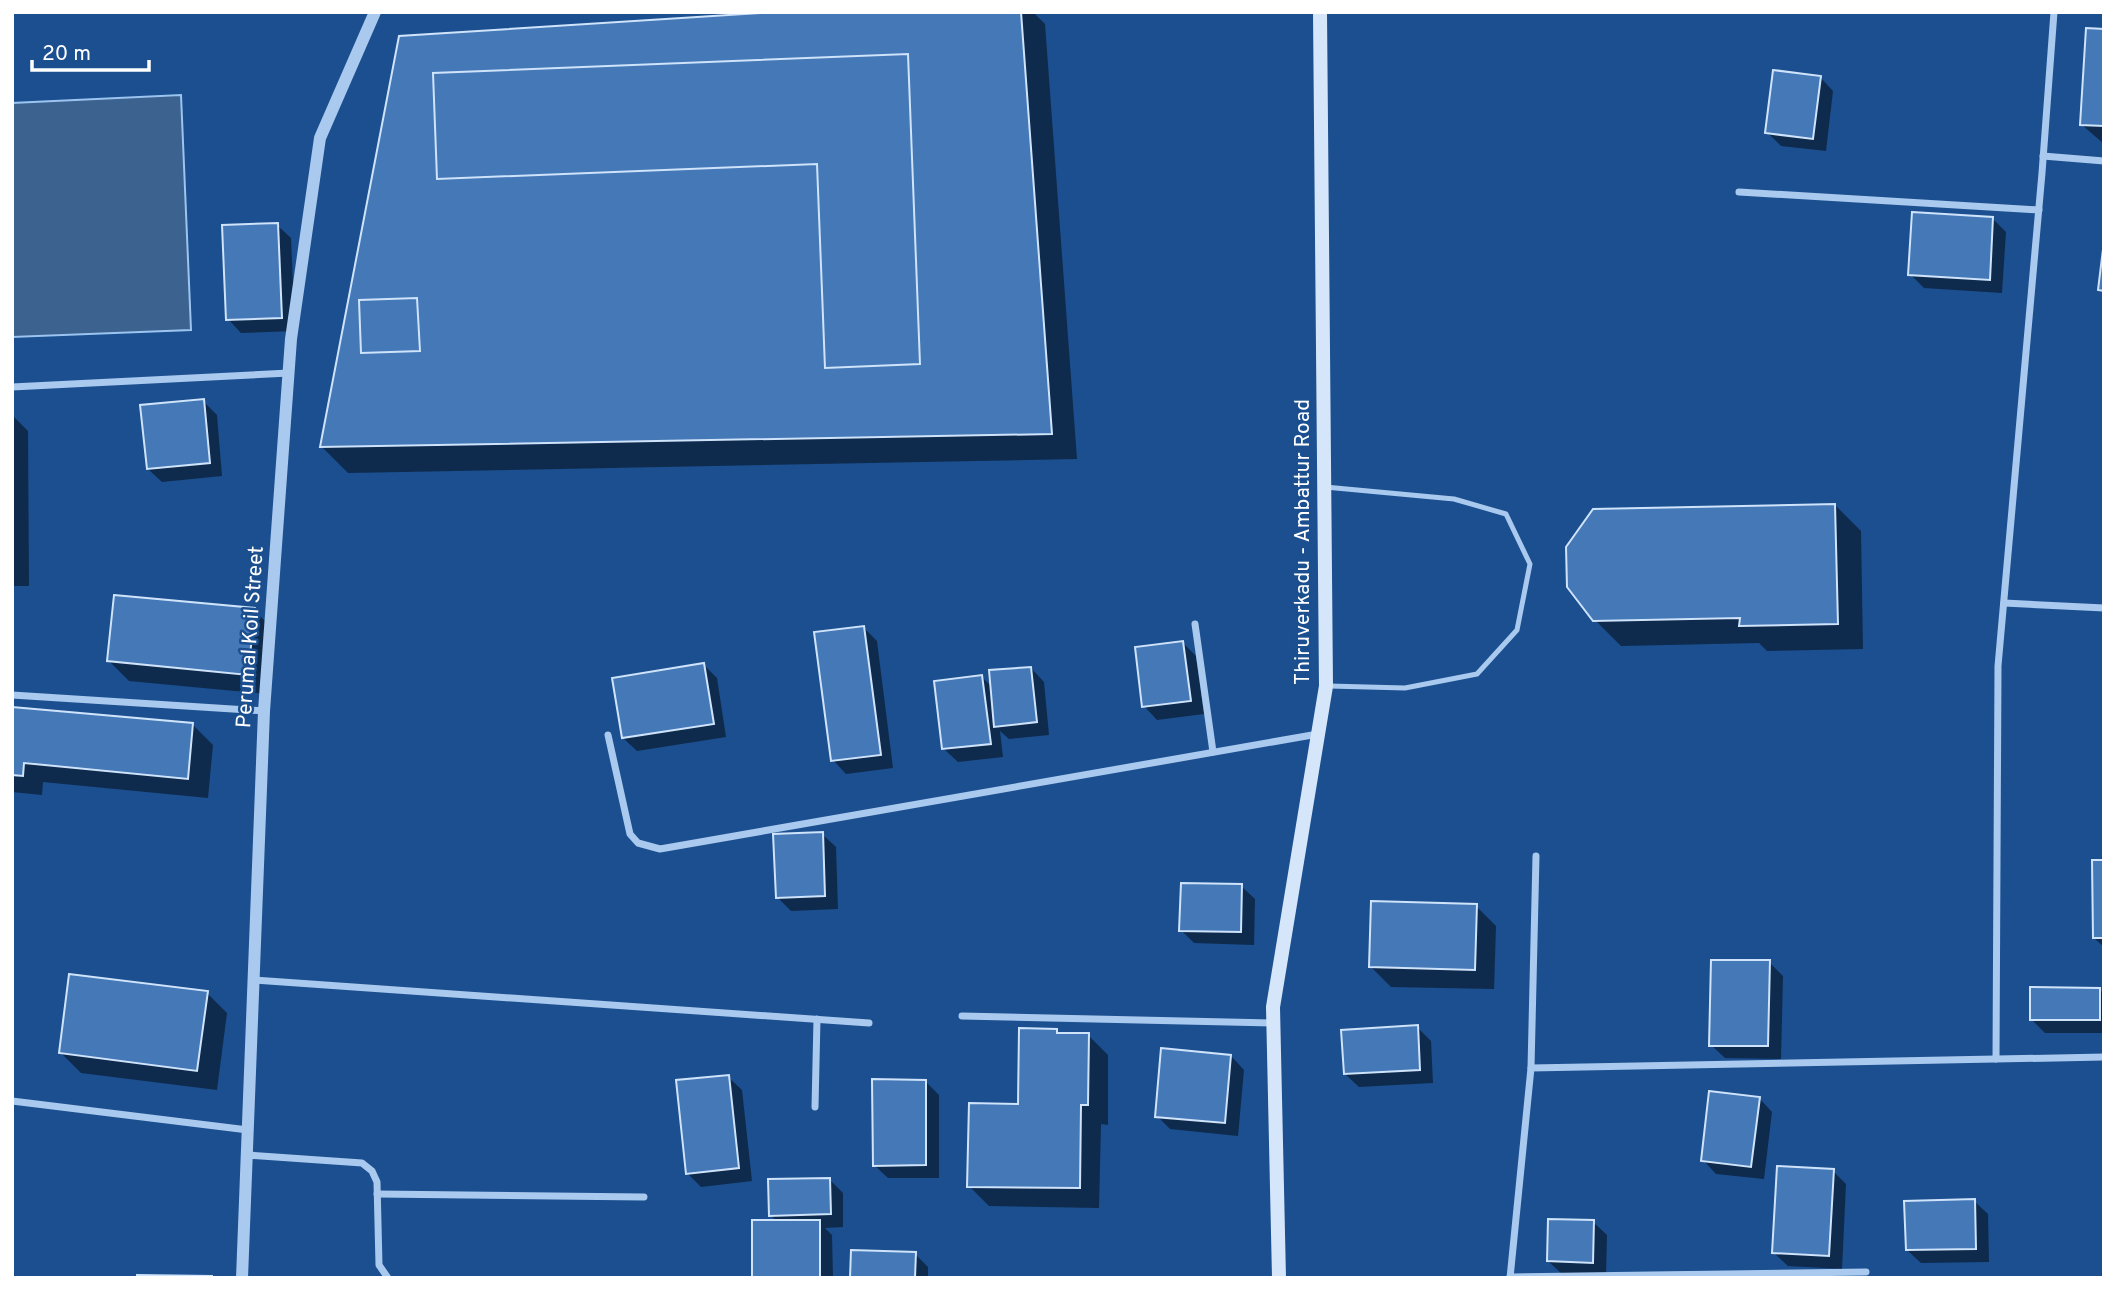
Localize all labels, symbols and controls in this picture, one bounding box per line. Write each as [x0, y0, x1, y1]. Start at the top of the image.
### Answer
scale bar [32, 28, 149, 72]
text: 20 m [42, 41, 91, 68]
street label: Thiruverkadu - Ambattur Road [1290, 399, 1317, 685]
street label: Perumal Koil Street [231, 545, 271, 729]

